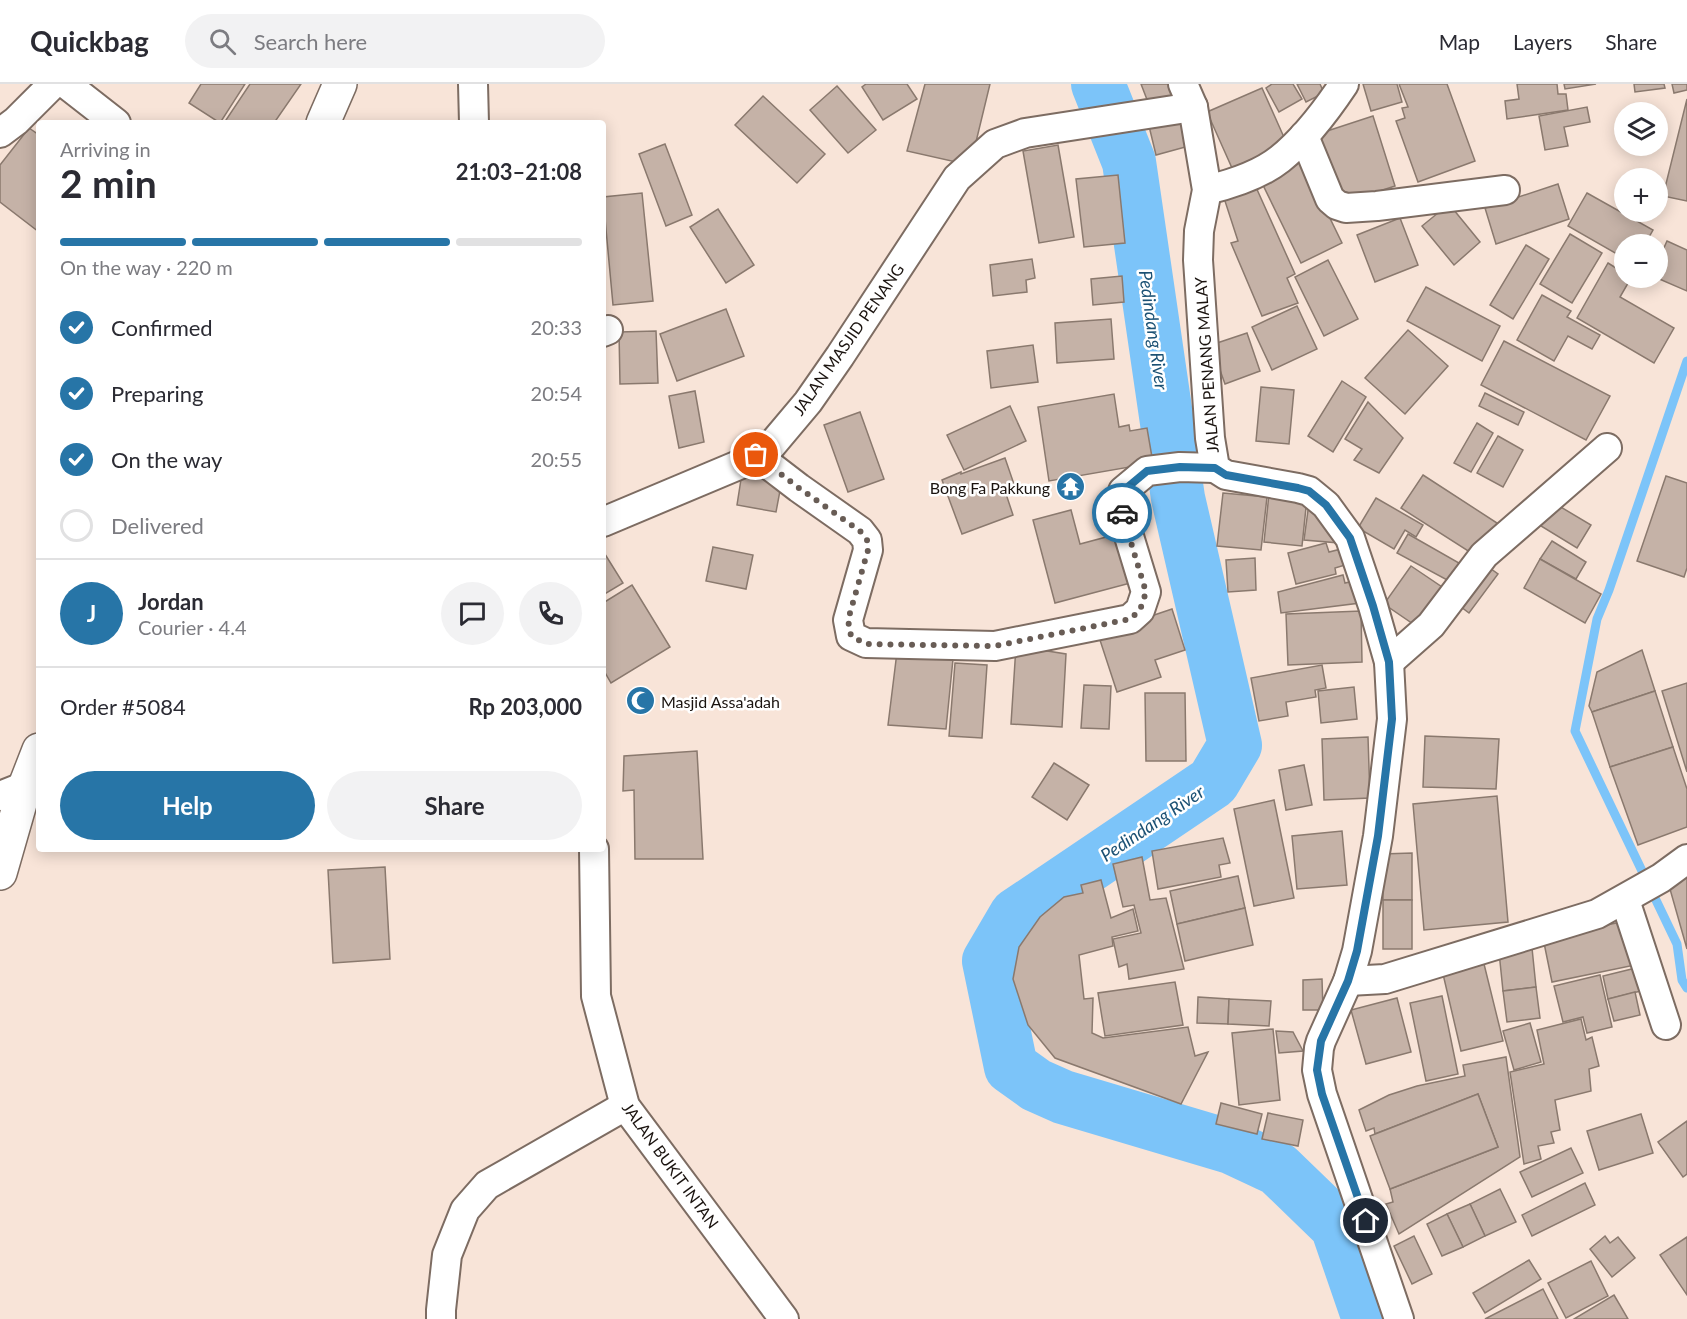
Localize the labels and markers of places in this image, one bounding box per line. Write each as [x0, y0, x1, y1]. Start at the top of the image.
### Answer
pin [730, 429, 781, 480]
temple icon: Bong Fa Pakkung [1055, 471, 1087, 503]
place label: Bong Fa Pakkung [930, 478, 1050, 497]
mosque icon: Masjid Assa'adah [624, 685, 656, 717]
place label: Masjid Assa'adah [661, 692, 780, 711]
pin [1340, 1195, 1391, 1246]

